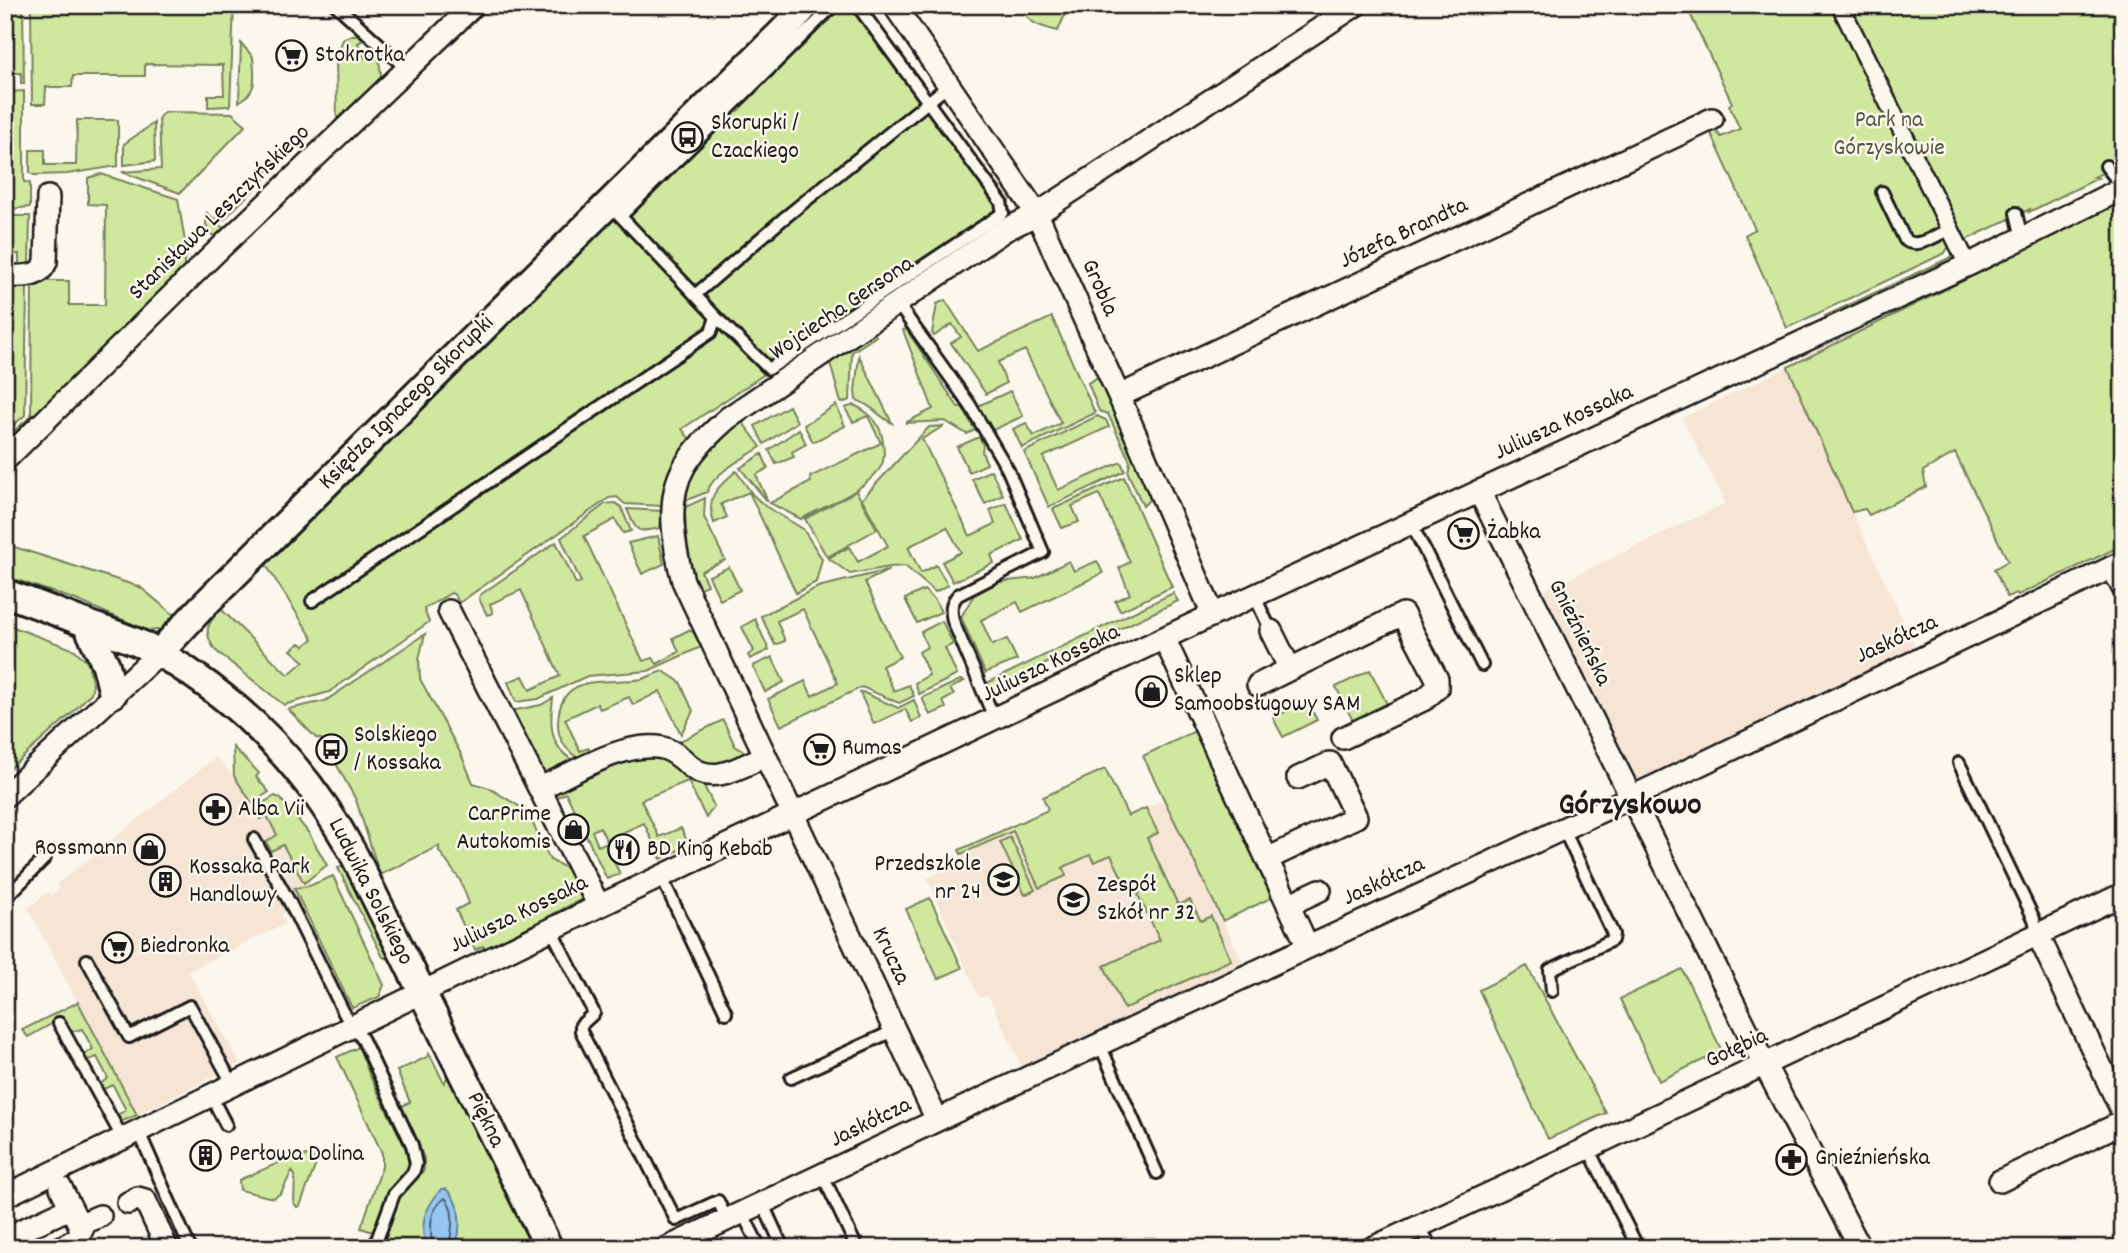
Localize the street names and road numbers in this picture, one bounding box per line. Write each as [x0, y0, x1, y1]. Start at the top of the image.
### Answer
street label: Stanisława Leszczyńskiego [121, 117, 319, 309]
street label: Józefa Brandta [1334, 189, 1475, 279]
street label: Wojciecha Gersona [763, 248, 922, 370]
street label: Grobla [1071, 254, 1127, 323]
street label: Księdza Ignacego Skorupki [311, 307, 503, 499]
street label: Juliusza Kossaka [1489, 376, 1640, 470]
street label: Gnieźnieńska [1539, 574, 1620, 693]
street label: Jaskółcza [1851, 606, 1944, 674]
street label: Juliusza Kossaka [976, 616, 1126, 712]
street label: Ludwika Solskiego [318, 813, 422, 971]
street label: Jaskółcza [1338, 848, 1431, 916]
street label: Juliusza Kossaka [444, 867, 594, 963]
street label: Krucza [862, 921, 918, 991]
street label: Gołębia [1700, 1019, 1775, 1078]
street label: Piękna [457, 1086, 513, 1154]
street label: Jaskółcza [825, 1088, 918, 1157]

